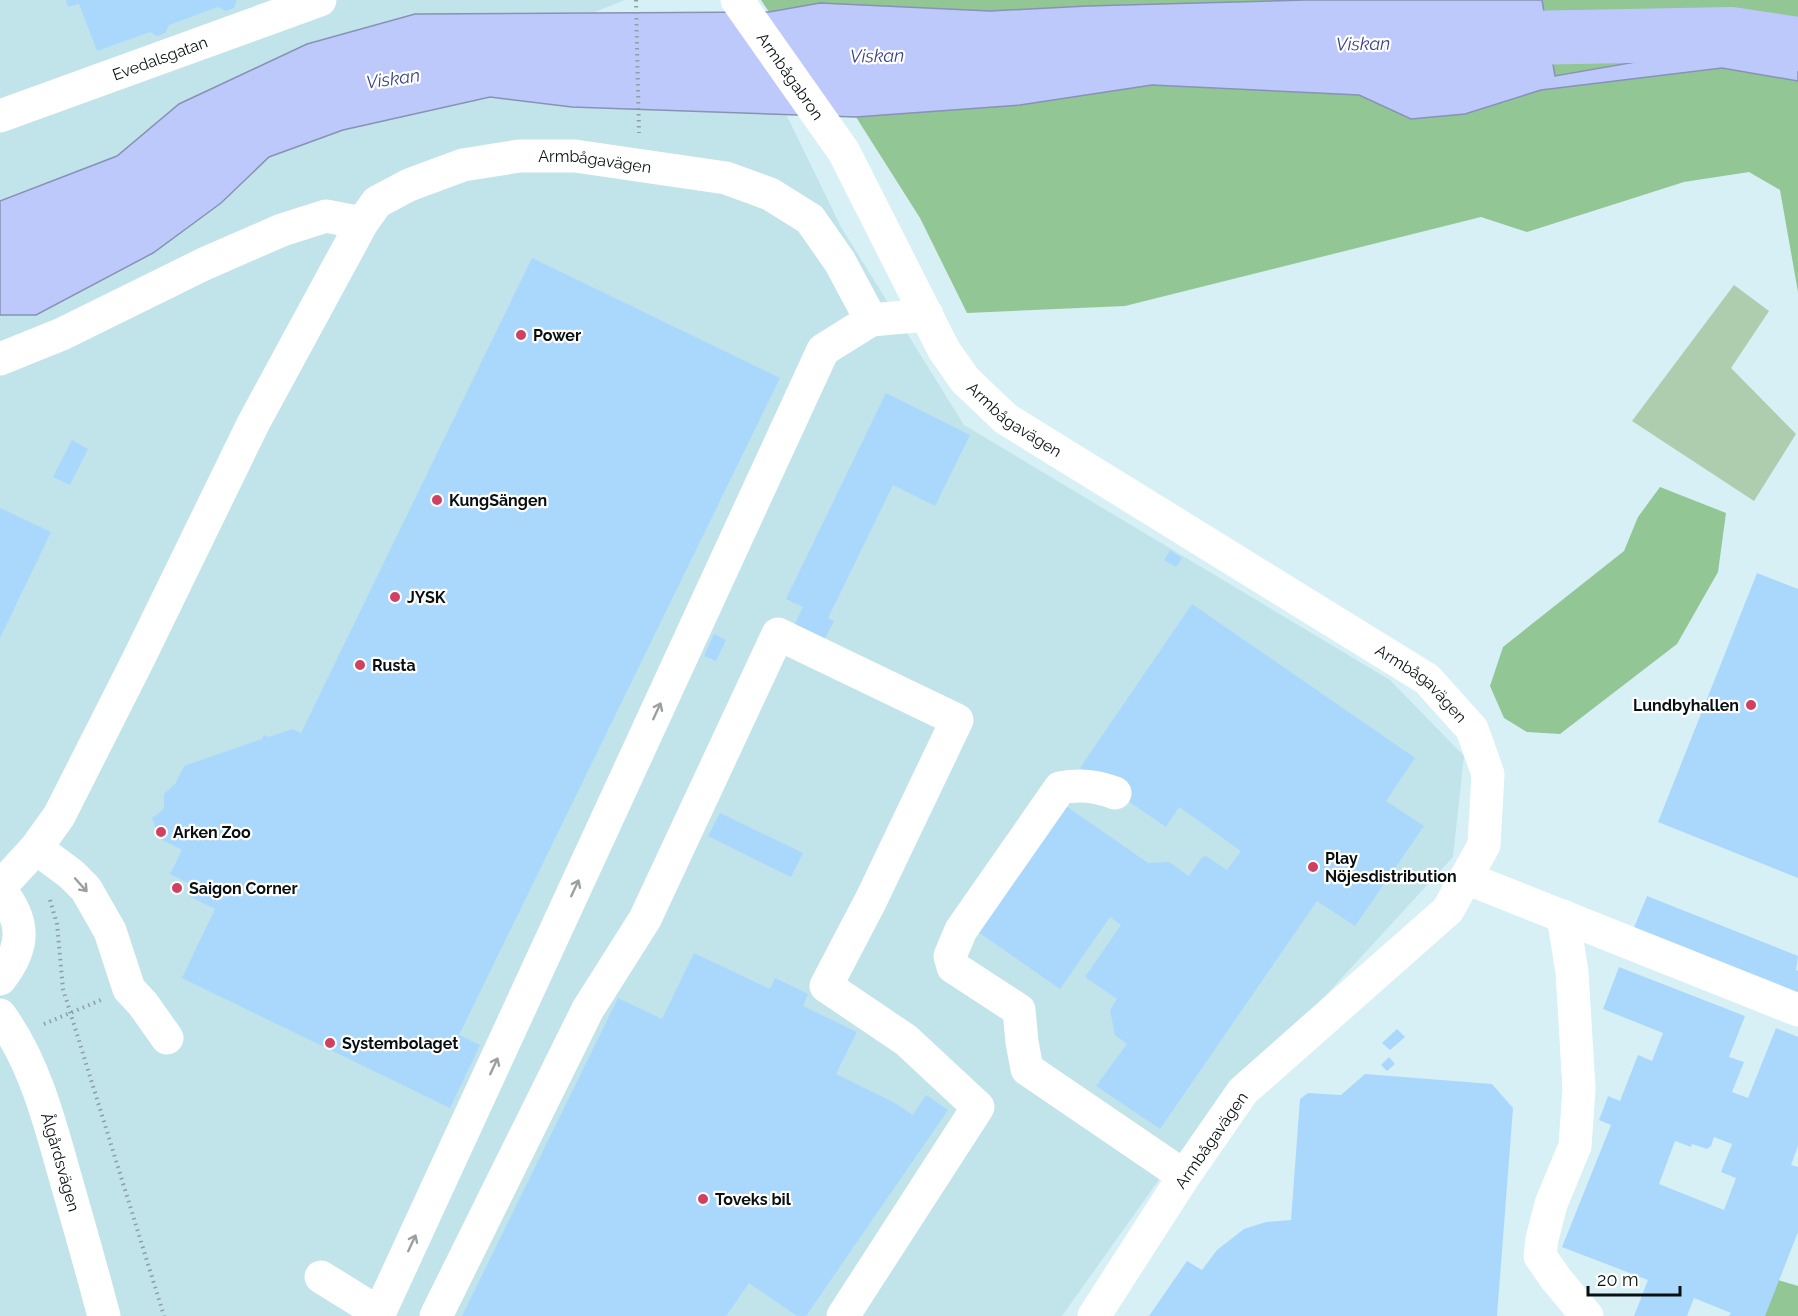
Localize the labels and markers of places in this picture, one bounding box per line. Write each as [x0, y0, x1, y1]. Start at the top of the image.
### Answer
place label: Power [533, 326, 581, 345]
marker: Power [514, 328, 528, 342]
place label: KungSängen [449, 491, 547, 510]
marker: KungSängen [430, 493, 444, 507]
place label: JYSK [407, 588, 446, 607]
marker: JYSK [388, 590, 402, 604]
place label: Rusta [372, 656, 416, 675]
marker: Rusta [353, 658, 367, 672]
place label: Lundbyhallen [1633, 696, 1739, 715]
marker: Lundbyhallen [1744, 698, 1758, 712]
place label: Arken Zoo [173, 823, 251, 842]
marker: Arken Zoo [154, 825, 168, 839]
place label: Play Nöjesdistribution [1325, 849, 1457, 886]
marker: Play Nöjesdistribution [1306, 860, 1320, 874]
place label: Saigon Corner [189, 879, 298, 898]
marker: Saigon Corner [170, 881, 184, 895]
place label: Systembolaget [342, 1034, 458, 1053]
marker: Systembolaget [323, 1036, 337, 1050]
place label: Toveks bil [715, 1190, 792, 1209]
marker: Toveks bil [696, 1192, 710, 1206]

